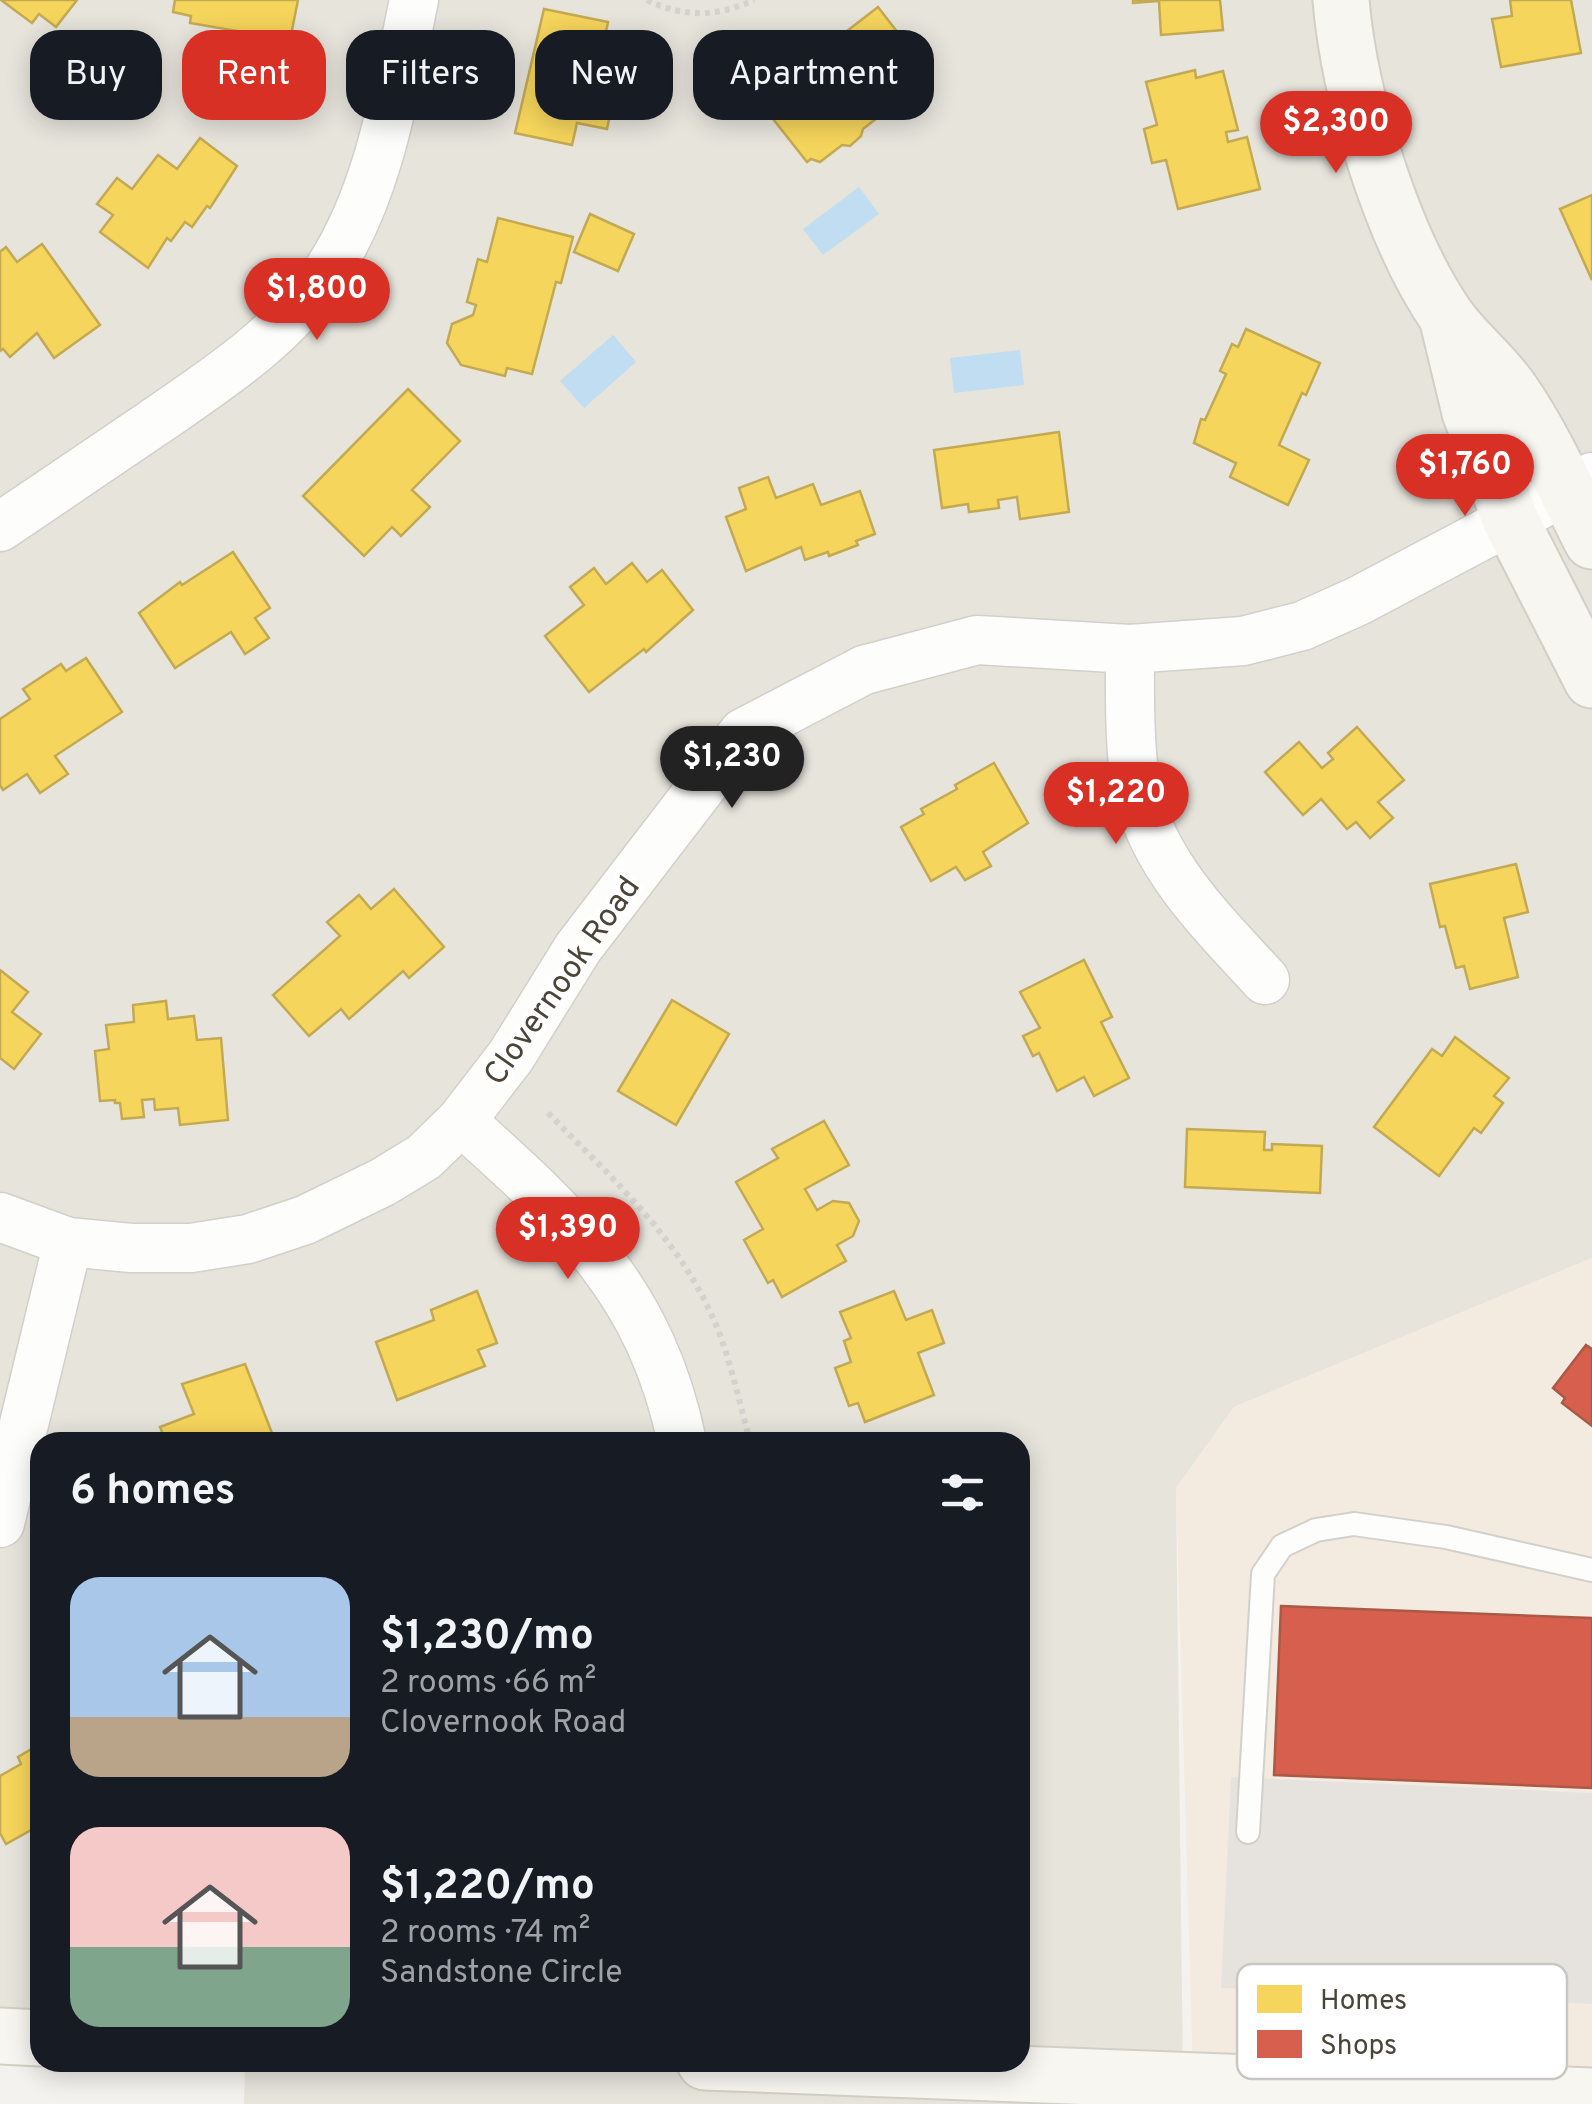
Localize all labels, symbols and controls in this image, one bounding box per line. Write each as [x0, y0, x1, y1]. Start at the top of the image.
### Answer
chip: Buy [30, 30, 162, 120]
chip: Rent [182, 30, 326, 120]
chip: Filters [346, 30, 515, 120]
chip: New [535, 30, 673, 120]
chip: Apartment [693, 30, 934, 120]
pin: $2,300 [1255, 91, 1417, 176]
text: $2,300 [1282, 103, 1390, 143]
pin: $1,800 [236, 258, 398, 343]
text: $1,800 [266, 270, 368, 310]
pin: $1,760 [1384, 434, 1546, 519]
text: $1,760 [1418, 446, 1512, 486]
pin: $1,230 [651, 726, 813, 811]
text: $1,230 [682, 738, 782, 778]
pin: $1,220 [1035, 762, 1197, 847]
text: $1,220 [1066, 774, 1166, 814]
street label: Clovernook Road [476, 869, 650, 1094]
pin: $1,390 [487, 1197, 649, 1282]
text: $1,390 [518, 1209, 618, 1249]
icon: filters [935, 1465, 990, 1520]
text: 6 homes [70, 1466, 235, 1519]
text: $1,230/mo [380, 1611, 594, 1664]
icon: home [150, 1617, 270, 1737]
text: 2 rooms · 66 m² [380, 1664, 596, 1704]
text: Clovernook Road [380, 1704, 626, 1744]
text: $1,220/mo [380, 1861, 595, 1914]
icon: home [150, 1867, 270, 1987]
text: 2 rooms · 74 m² [380, 1914, 590, 1954]
text: Sandstone Circle [380, 1954, 622, 1994]
legend [1237, 1964, 1567, 2079]
text: Homes [1320, 1984, 1407, 2020]
text: Shops [1320, 2029, 1397, 2065]

